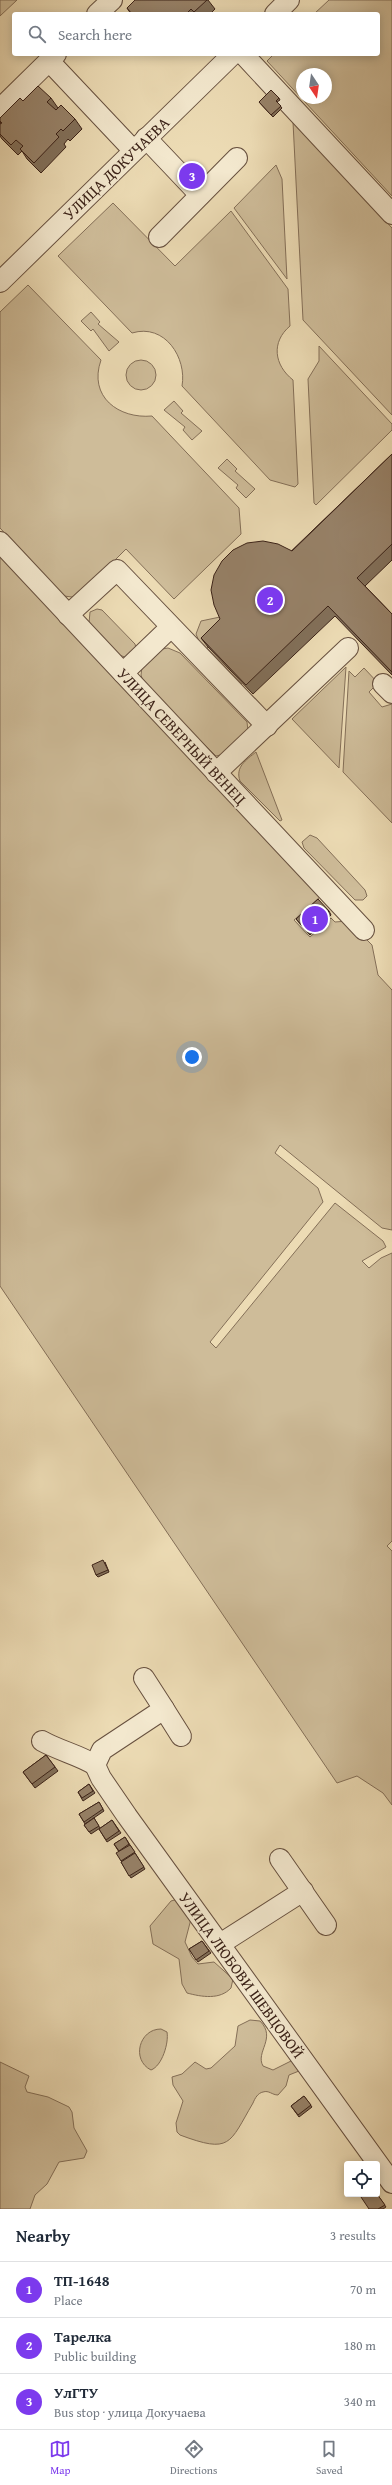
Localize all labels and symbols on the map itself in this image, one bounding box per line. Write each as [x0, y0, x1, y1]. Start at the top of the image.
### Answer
north arrow [296, 68, 332, 104]
street label: УЛИЦА ДОКУЧАЕВА [57, 111, 175, 225]
pin: 3 [179, 161, 205, 191]
pin: 2 [257, 585, 283, 615]
street label: УЛИЦА СЕВЕРНЫЙ ВЕНЕЦ [112, 662, 252, 810]
pin: 1 [302, 904, 328, 934]
your location [182, 1047, 202, 1067]
street label: УЛИЦА ЛЮБОВИ ШЕВЦОВОЙ [173, 1887, 311, 2063]

